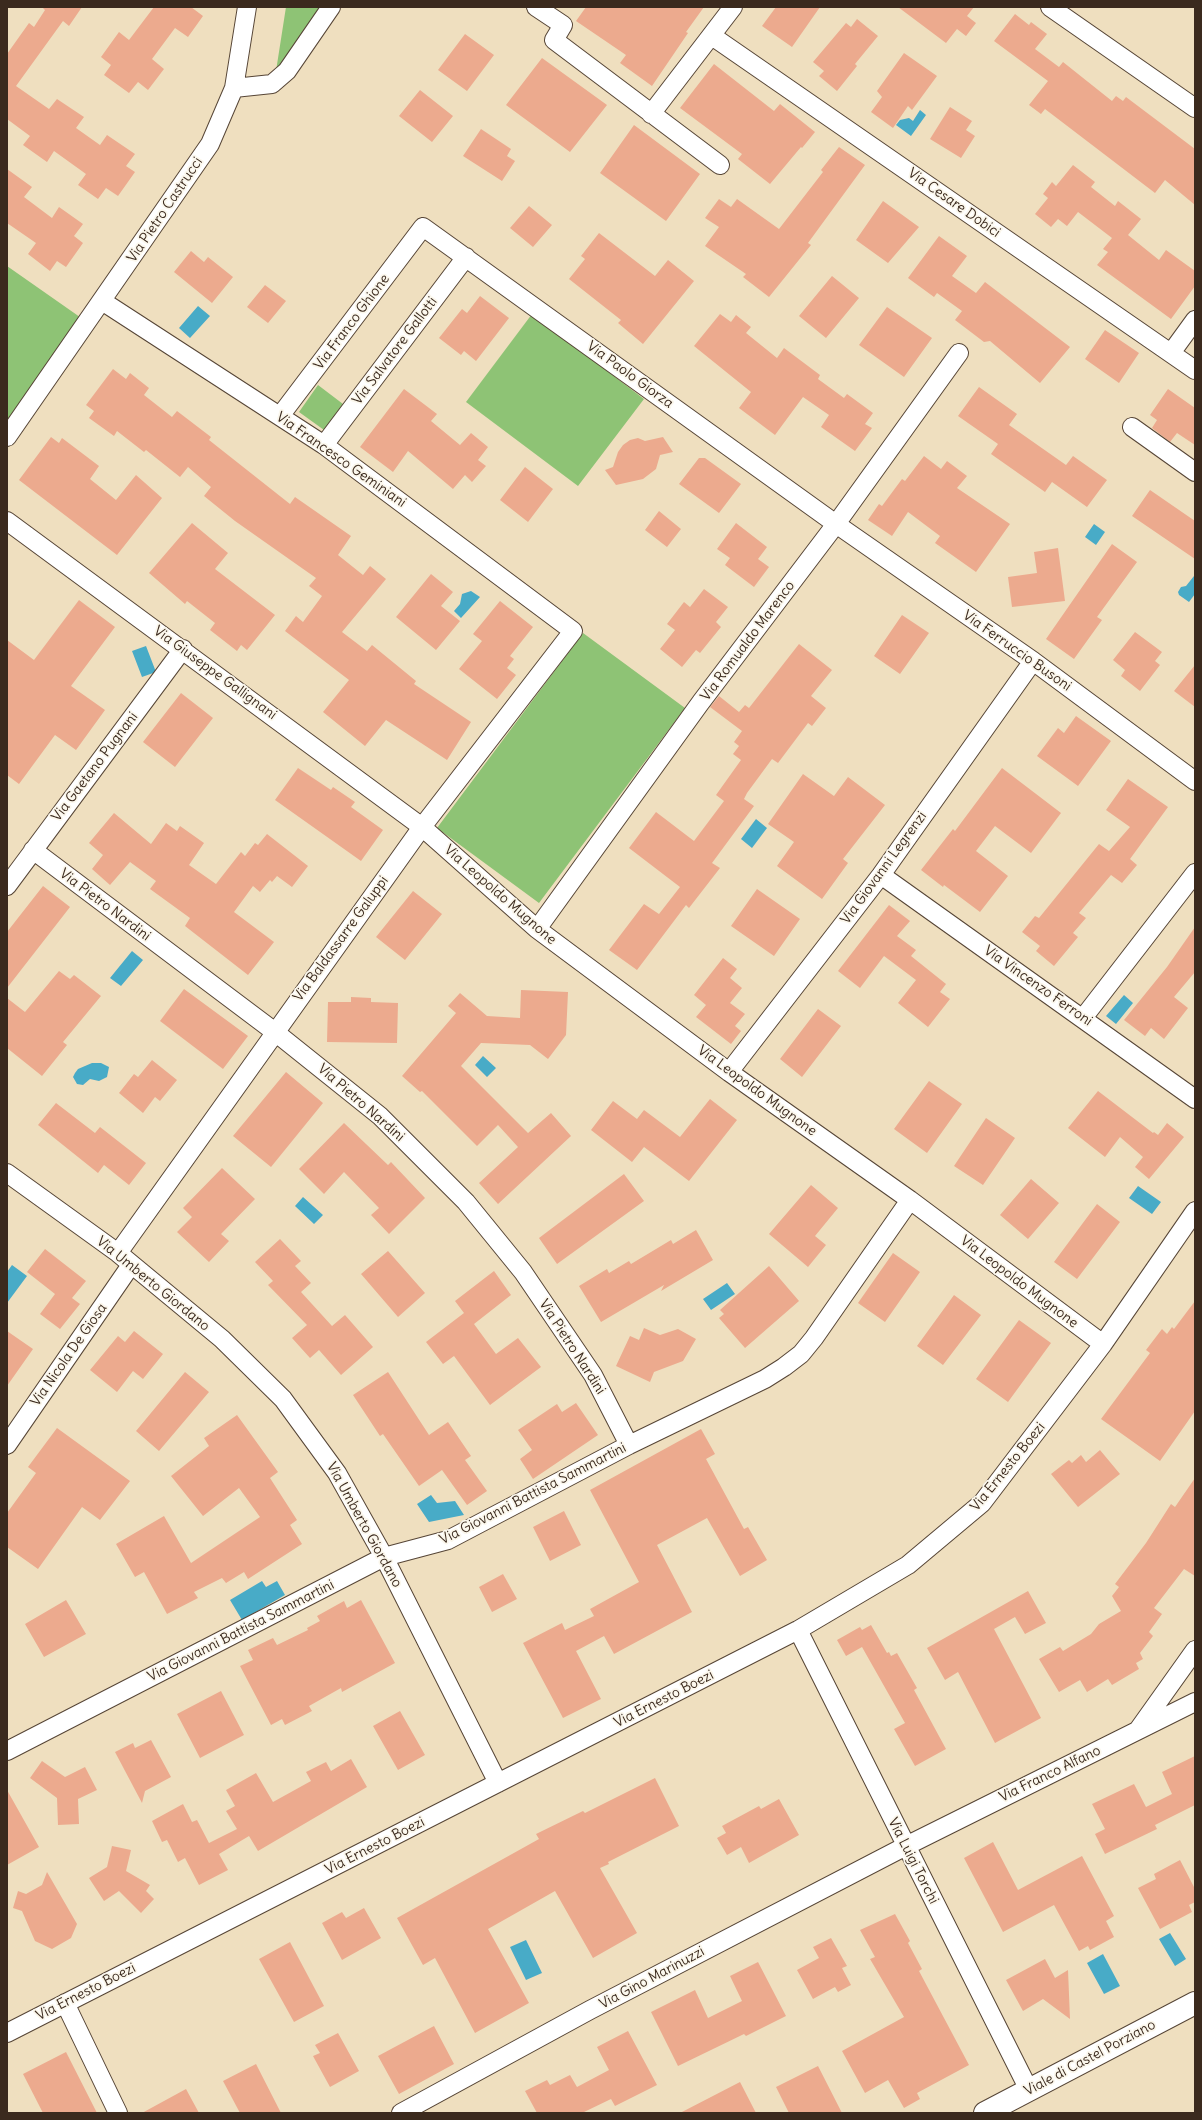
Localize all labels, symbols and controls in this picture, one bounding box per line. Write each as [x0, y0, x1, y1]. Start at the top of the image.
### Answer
street label: Via Pietro Castrucci [124, 154, 206, 266]
street label: Via Cesare Dobici [905, 165, 1003, 241]
street label: Via Franco Ghione [311, 271, 393, 373]
street label: Via Salvatore Gallotti [349, 294, 441, 408]
street label: Via Paolo Giorza [583, 338, 677, 412]
street label: Via Francesco Geminiani [273, 409, 409, 511]
street label: Via Romualdo Marenco [697, 578, 799, 704]
street label: Via Ferruccio Busoni [959, 607, 1075, 695]
street label: Via Giuseppe Gallignani [150, 623, 280, 723]
street label: Via Gaetano Pugnani [48, 709, 142, 825]
street label: Via Giovanni Legrenzi [838, 808, 930, 928]
street label: Via Leopoldo Mugnone [441, 842, 559, 948]
street label: Via Pietro Nardini [56, 865, 154, 945]
street label: Via Baldassarre Galuppi [290, 873, 392, 1005]
street label: Via Vincenzo Ferroni [981, 942, 1095, 1030]
street label: Via Leopoldo Mugnone [694, 1042, 820, 1140]
street label: Via Pietro Nardini [314, 1061, 408, 1145]
street label: Via Leopoldo Mugnone [957, 1232, 1081, 1332]
street label: Via Umberto Giordano [93, 1233, 213, 1335]
street label: Via Pietro Nardini [535, 1296, 609, 1398]
street label: Via Nicola De Giosa [27, 1300, 111, 1410]
street label: Via Ernesto Boezi [967, 1419, 1049, 1515]
street label: Via Giovanni Battista Sammartini [437, 1440, 629, 1548]
street label: Via Umberto Giordano [323, 1459, 405, 1591]
street label: Via Giovanni Battista Sammartini [145, 1577, 337, 1685]
street label: Via Ernesto Boezi [611, 1667, 717, 1731]
street label: Via Franco Alfano [996, 1742, 1104, 1806]
street label: Via Ernesto Boezi [322, 1814, 428, 1878]
street label: Via Luigi Torchi [884, 1815, 942, 1907]
street label: Via Gino Marinuzzi [597, 1943, 707, 2013]
street label: Via Ernesto Boezi [33, 1960, 139, 2024]
street label: Viale di Castel Porziano [1022, 2016, 1158, 2100]

